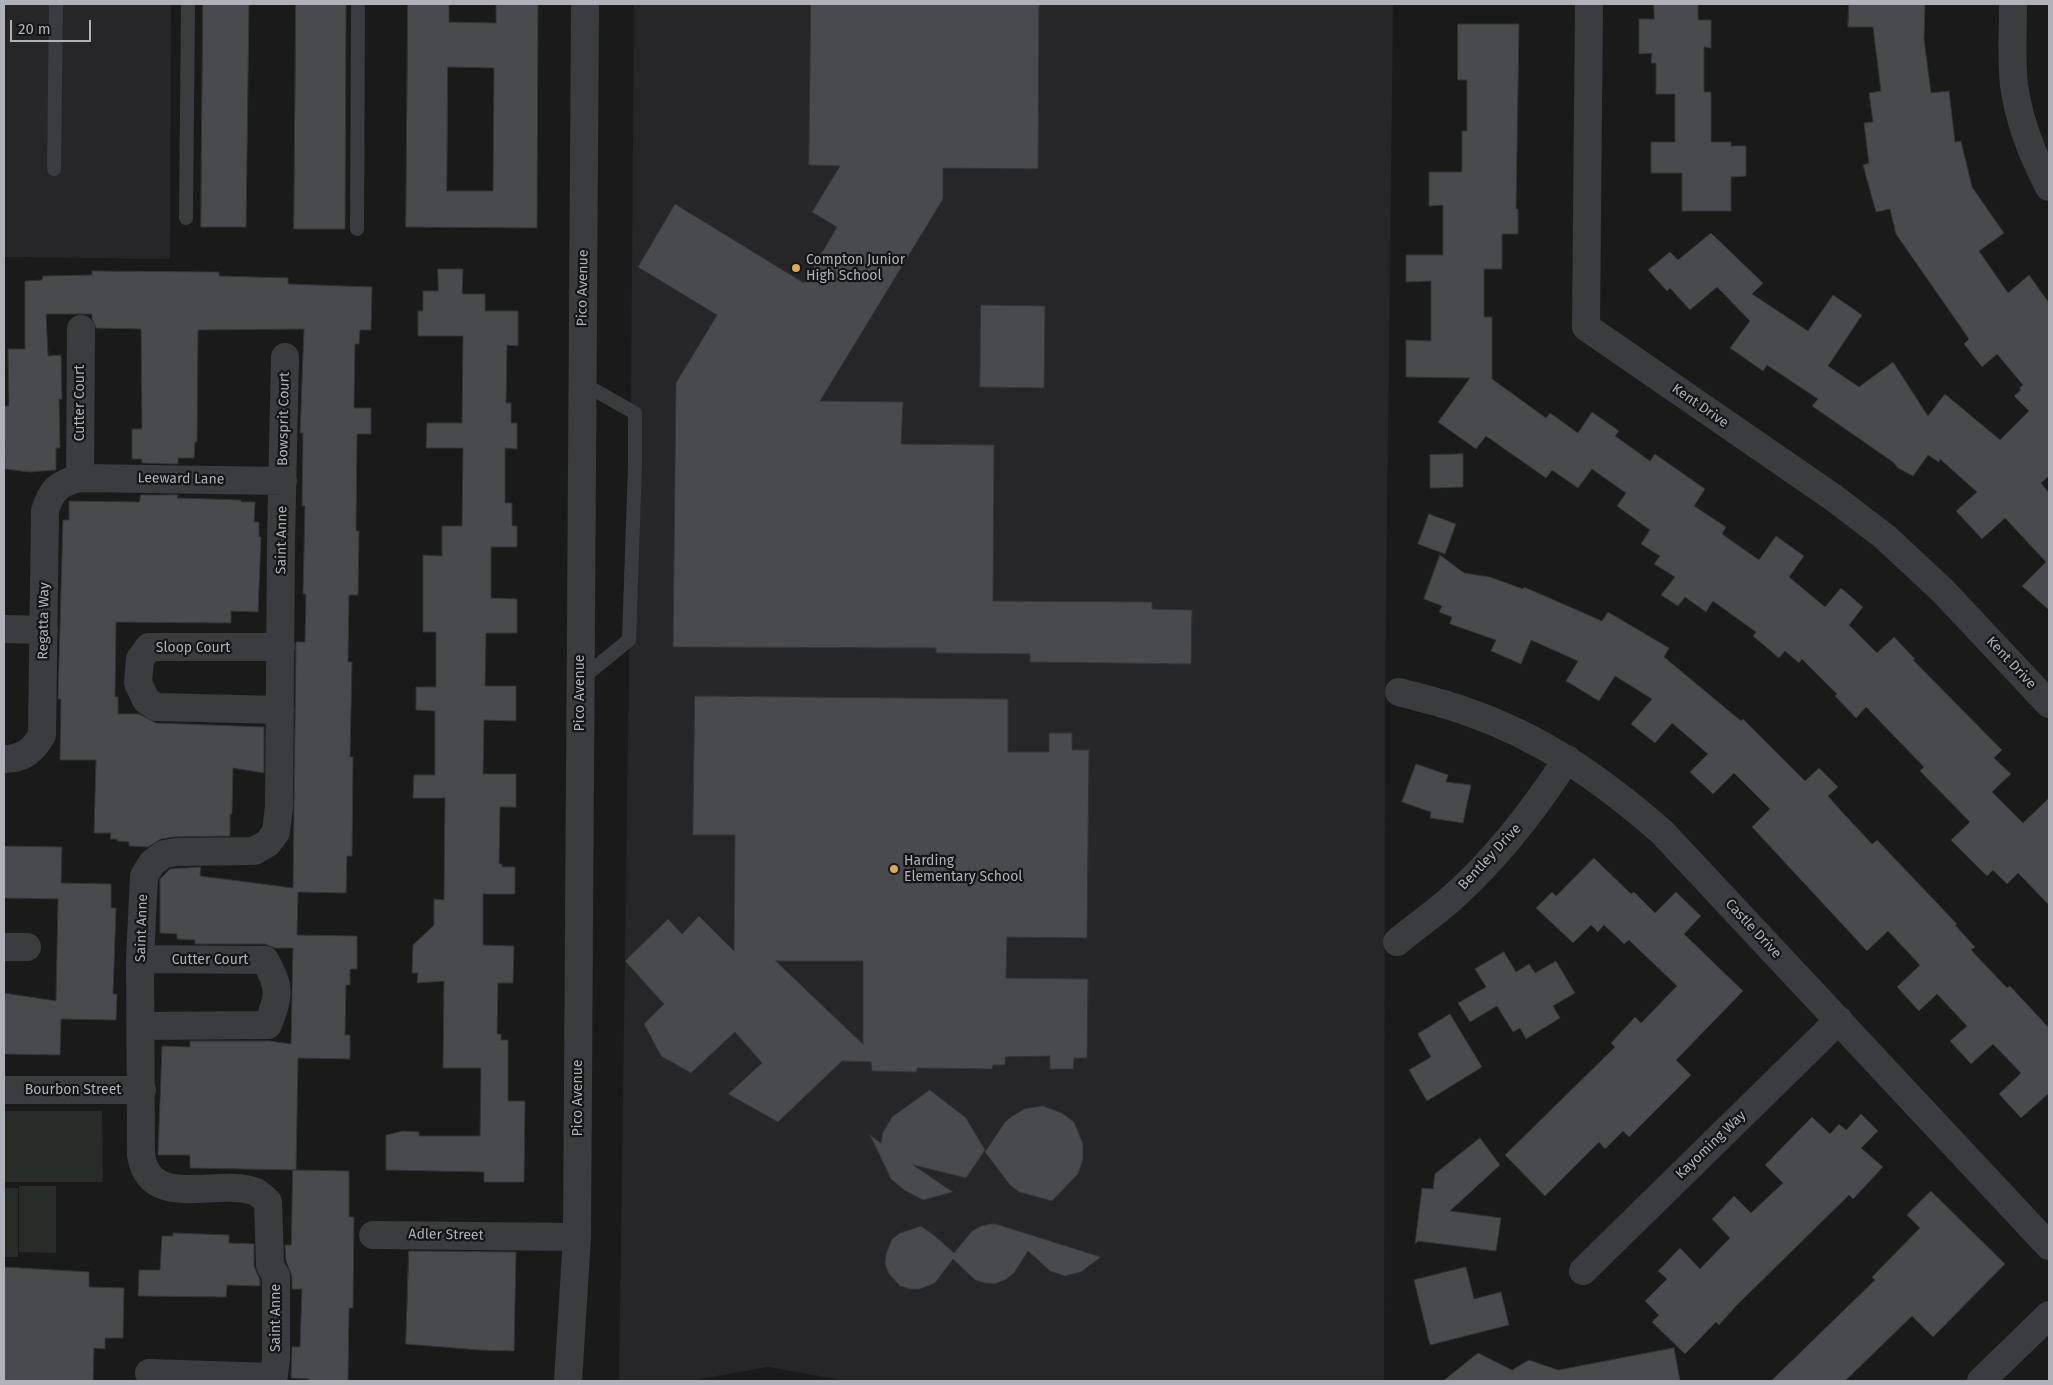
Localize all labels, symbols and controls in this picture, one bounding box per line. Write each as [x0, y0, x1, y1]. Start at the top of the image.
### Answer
scale bar [12, 10, 94, 42]
text: 20 m [18, 20, 51, 38]
street label: Pico Avenue [574, 249, 592, 327]
place label: Compton Junior High School [806, 252, 905, 284]
marker: Compton Junior High School [790, 262, 802, 274]
street label: Cutter Court [72, 365, 88, 441]
street label: Bowsprit Court [275, 372, 293, 466]
street label: Kent Drive [1668, 380, 1732, 432]
street label: Leeward Lane [138, 470, 224, 488]
street label: Saint Anne [273, 506, 291, 574]
street label: Regatta Way [35, 582, 53, 660]
street label: Kent Drive [1983, 633, 2039, 693]
street label: Sloop Court [156, 640, 230, 656]
street label: Pico Avenue [572, 655, 588, 731]
street label: Bentley Drive [1455, 820, 1525, 894]
place label: Harding Elementary School [904, 853, 1022, 886]
marker: Harding Elementary School [888, 863, 900, 875]
street label: Saint Anne [132, 894, 152, 962]
street label: Castle Drive [1721, 896, 1785, 962]
street label: Cutter Court [172, 952, 248, 968]
street label: Pico Avenue [570, 1060, 586, 1136]
street label: Bourbon Street [25, 1082, 121, 1098]
street label: Kayoming Way [1672, 1107, 1750, 1183]
street label: Adler Street [408, 1226, 484, 1244]
street label: Saint Anne [268, 1284, 284, 1352]

